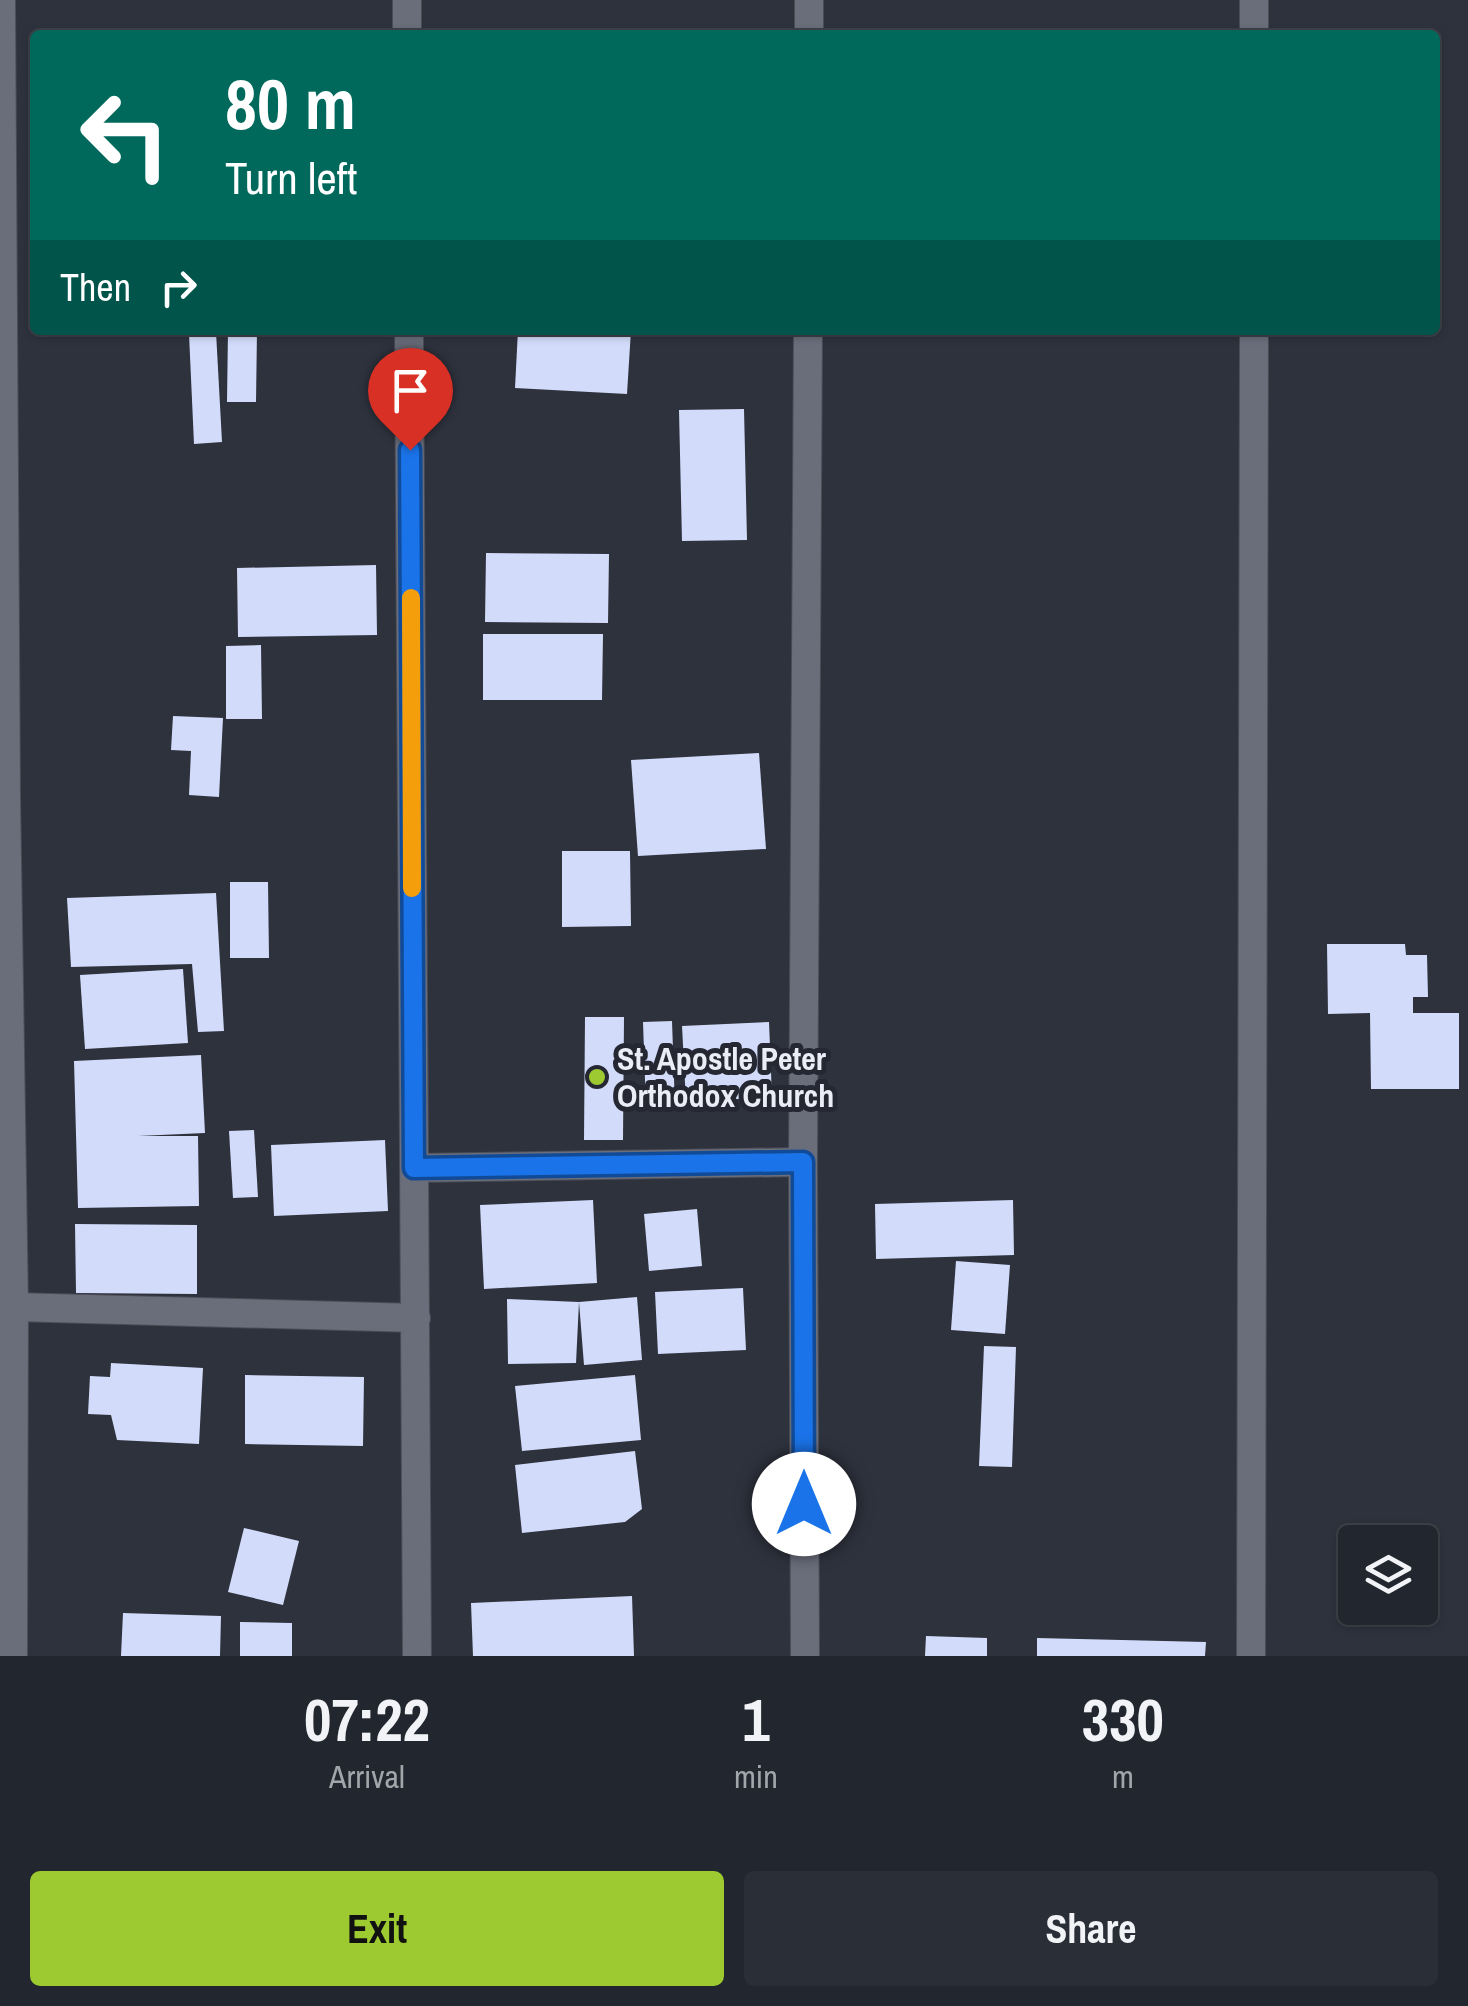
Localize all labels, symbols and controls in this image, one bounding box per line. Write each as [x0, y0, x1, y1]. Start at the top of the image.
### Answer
text: 80 m [225, 57, 356, 151]
icon: left [60, 70, 190, 200]
text: Turn left [225, 147, 357, 208]
icon: right [151, 260, 206, 315]
text: Then [60, 262, 131, 313]
pin [368, 348, 453, 451]
icon: arrive [383, 363, 438, 418]
place label: St. Apostle Peter Orthodox Church [617, 1037, 834, 1117]
marker: St. Apostle Peter Orthodox Church [586, 1066, 608, 1088]
position arrow [752, 1452, 856, 1556]
map controls [1338, 1525, 1438, 1625]
button: layers [1338, 1525, 1438, 1625]
text: 07:22 [304, 1679, 430, 1760]
text: 1 [742, 1679, 770, 1760]
text: 330 [1082, 1679, 1164, 1760]
text: Arrival [329, 1755, 405, 1798]
text: min [734, 1755, 778, 1798]
text: m [1112, 1755, 1134, 1798]
button: Exit [30, 1871, 724, 1986]
button: Share [744, 1871, 1438, 1986]

